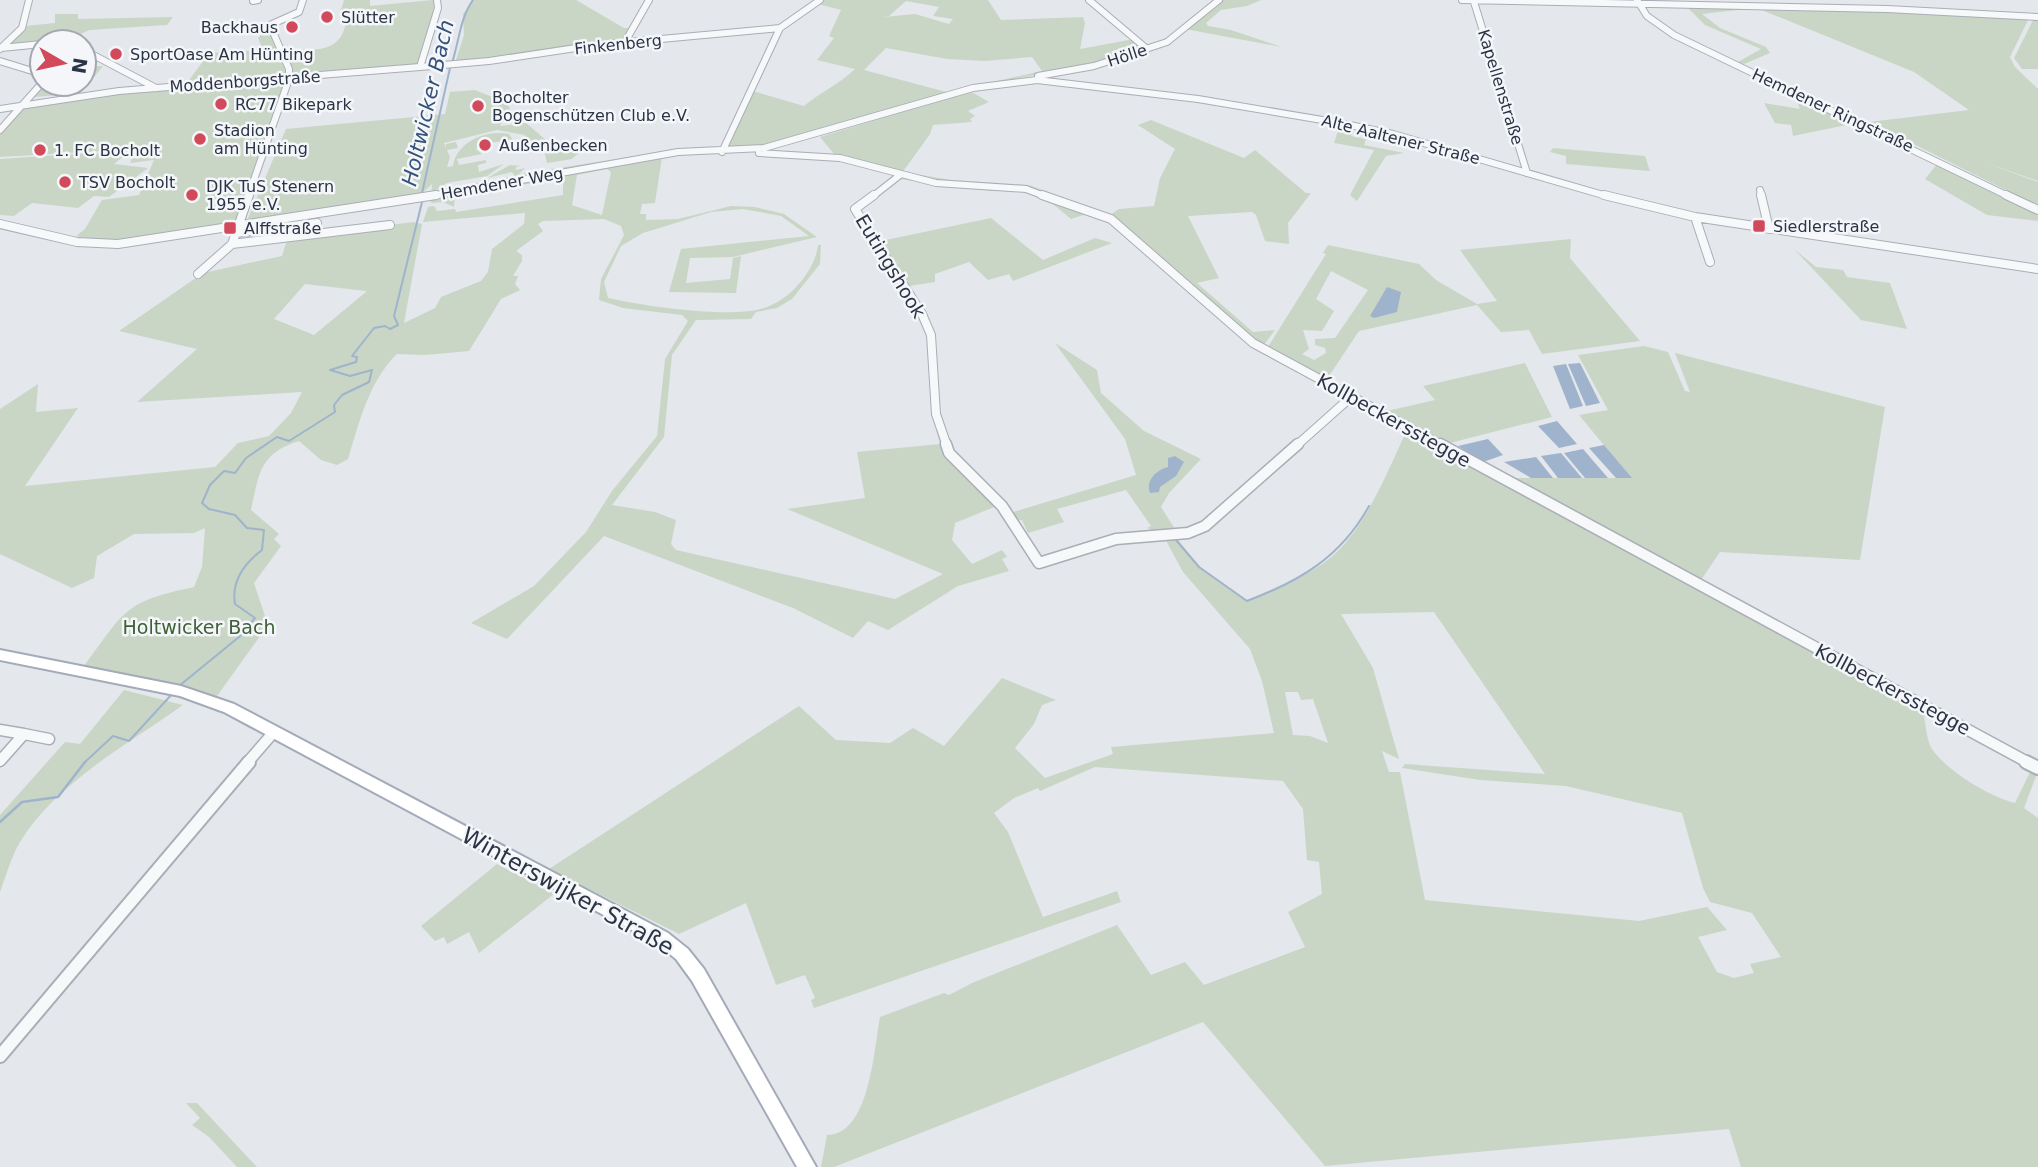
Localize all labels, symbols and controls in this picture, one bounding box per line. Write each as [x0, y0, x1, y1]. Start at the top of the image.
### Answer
place label: Slütter [341, 8, 395, 27]
marker: Slütter [319, 9, 335, 25]
place label: Backhaus [201, 18, 278, 37]
water label: Holtwicker Bach [397, 18, 459, 188]
marker: Backhaus [284, 19, 300, 35]
street label: Kapellenstraße [1474, 27, 1527, 147]
north arrow [28, 28, 98, 98]
street label: Finkenberg [573, 30, 663, 59]
street label: Hölle [1105, 40, 1149, 71]
place label: SportOase Am Hünting [130, 45, 314, 64]
marker: SportOase Am Hünting [108, 46, 124, 62]
text: N [68, 56, 92, 75]
street label: Hemdener Ringstraße [1749, 65, 1917, 156]
street label: Moddenborgstraße [169, 67, 321, 96]
place label: Bocholter Bogenschützen Club e.V. [492, 88, 690, 125]
place label: RC77 Bikepark [235, 95, 352, 114]
marker: RC77 Bikepark [213, 96, 229, 112]
marker: Bocholter Bogenschützen Club e.V. [470, 98, 486, 114]
street label: Alte Aaltener Straße [1320, 111, 1482, 168]
place label: Stadion am Hünting [214, 121, 308, 158]
marker: Stadion am Hünting [192, 131, 208, 147]
place label: Außenbecken [499, 136, 608, 155]
marker: Außenbecken [477, 137, 493, 153]
place label: 1. FC Bocholt [54, 141, 160, 160]
marker: 1. FC Bocholt [32, 142, 48, 158]
street label: Hemdener Weg [439, 163, 565, 204]
place label: TSV Bocholt [78, 173, 175, 192]
marker: TSV Bocholt [57, 174, 73, 190]
place label: DJK TuS Stenern 1955 e.V. [206, 177, 334, 214]
marker: DJK TuS Stenern 1955 e.V. [184, 187, 200, 203]
street label: Eutingshook [851, 210, 931, 322]
place label: Siedlerstraße [1773, 217, 1879, 236]
marker: Siedlerstraße [1751, 218, 1767, 234]
place label: Alffstraße [244, 219, 321, 238]
marker: Alffstraße [222, 220, 238, 236]
street label: Kollbeckersstegge [1313, 369, 1475, 471]
park label: Holtwicker Bach [123, 616, 275, 638]
street label: Kollbeckersstegge [1812, 639, 1974, 739]
street label: Winterswijker Straße [457, 822, 679, 960]

